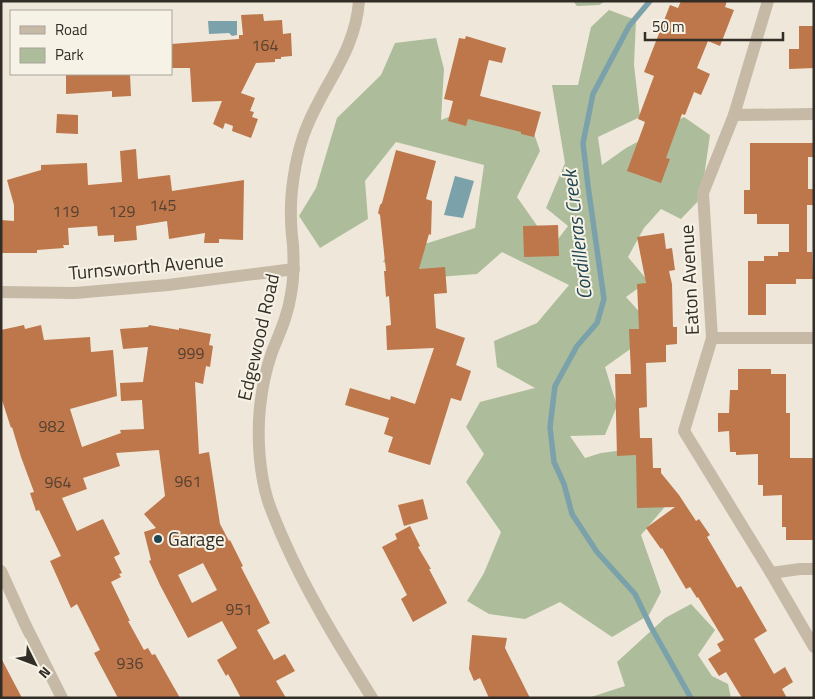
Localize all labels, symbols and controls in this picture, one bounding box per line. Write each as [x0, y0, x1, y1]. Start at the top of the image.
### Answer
legend [10, 10, 172, 75]
scale bar [645, 10, 782, 42]
text: 50 m [652, 15, 685, 38]
text: Road [55, 18, 87, 41]
house number: 164 [252, 33, 278, 57]
text: Park [55, 43, 84, 66]
water label: Cordilleras Creek [553, 166, 600, 302]
house number: 145 [150, 193, 176, 217]
house number: 119 [53, 199, 79, 223]
house number: 129 [109, 199, 135, 223]
street label: Eaton Avenue [671, 224, 706, 336]
street label: Turnsworth Avenue [67, 244, 225, 287]
street label: Edgewood Road [229, 271, 286, 403]
house number: 999 [178, 341, 204, 365]
house number: 982 [39, 414, 65, 438]
house number: 961 [175, 469, 201, 493]
house number: 964 [45, 470, 71, 494]
place label: Garage [168, 524, 225, 553]
marker: Garage [152, 533, 164, 545]
house number: 951 [226, 597, 252, 621]
north arrow [10, 639, 60, 689]
house number: 936 [117, 651, 143, 675]
text: N [34, 662, 56, 684]

